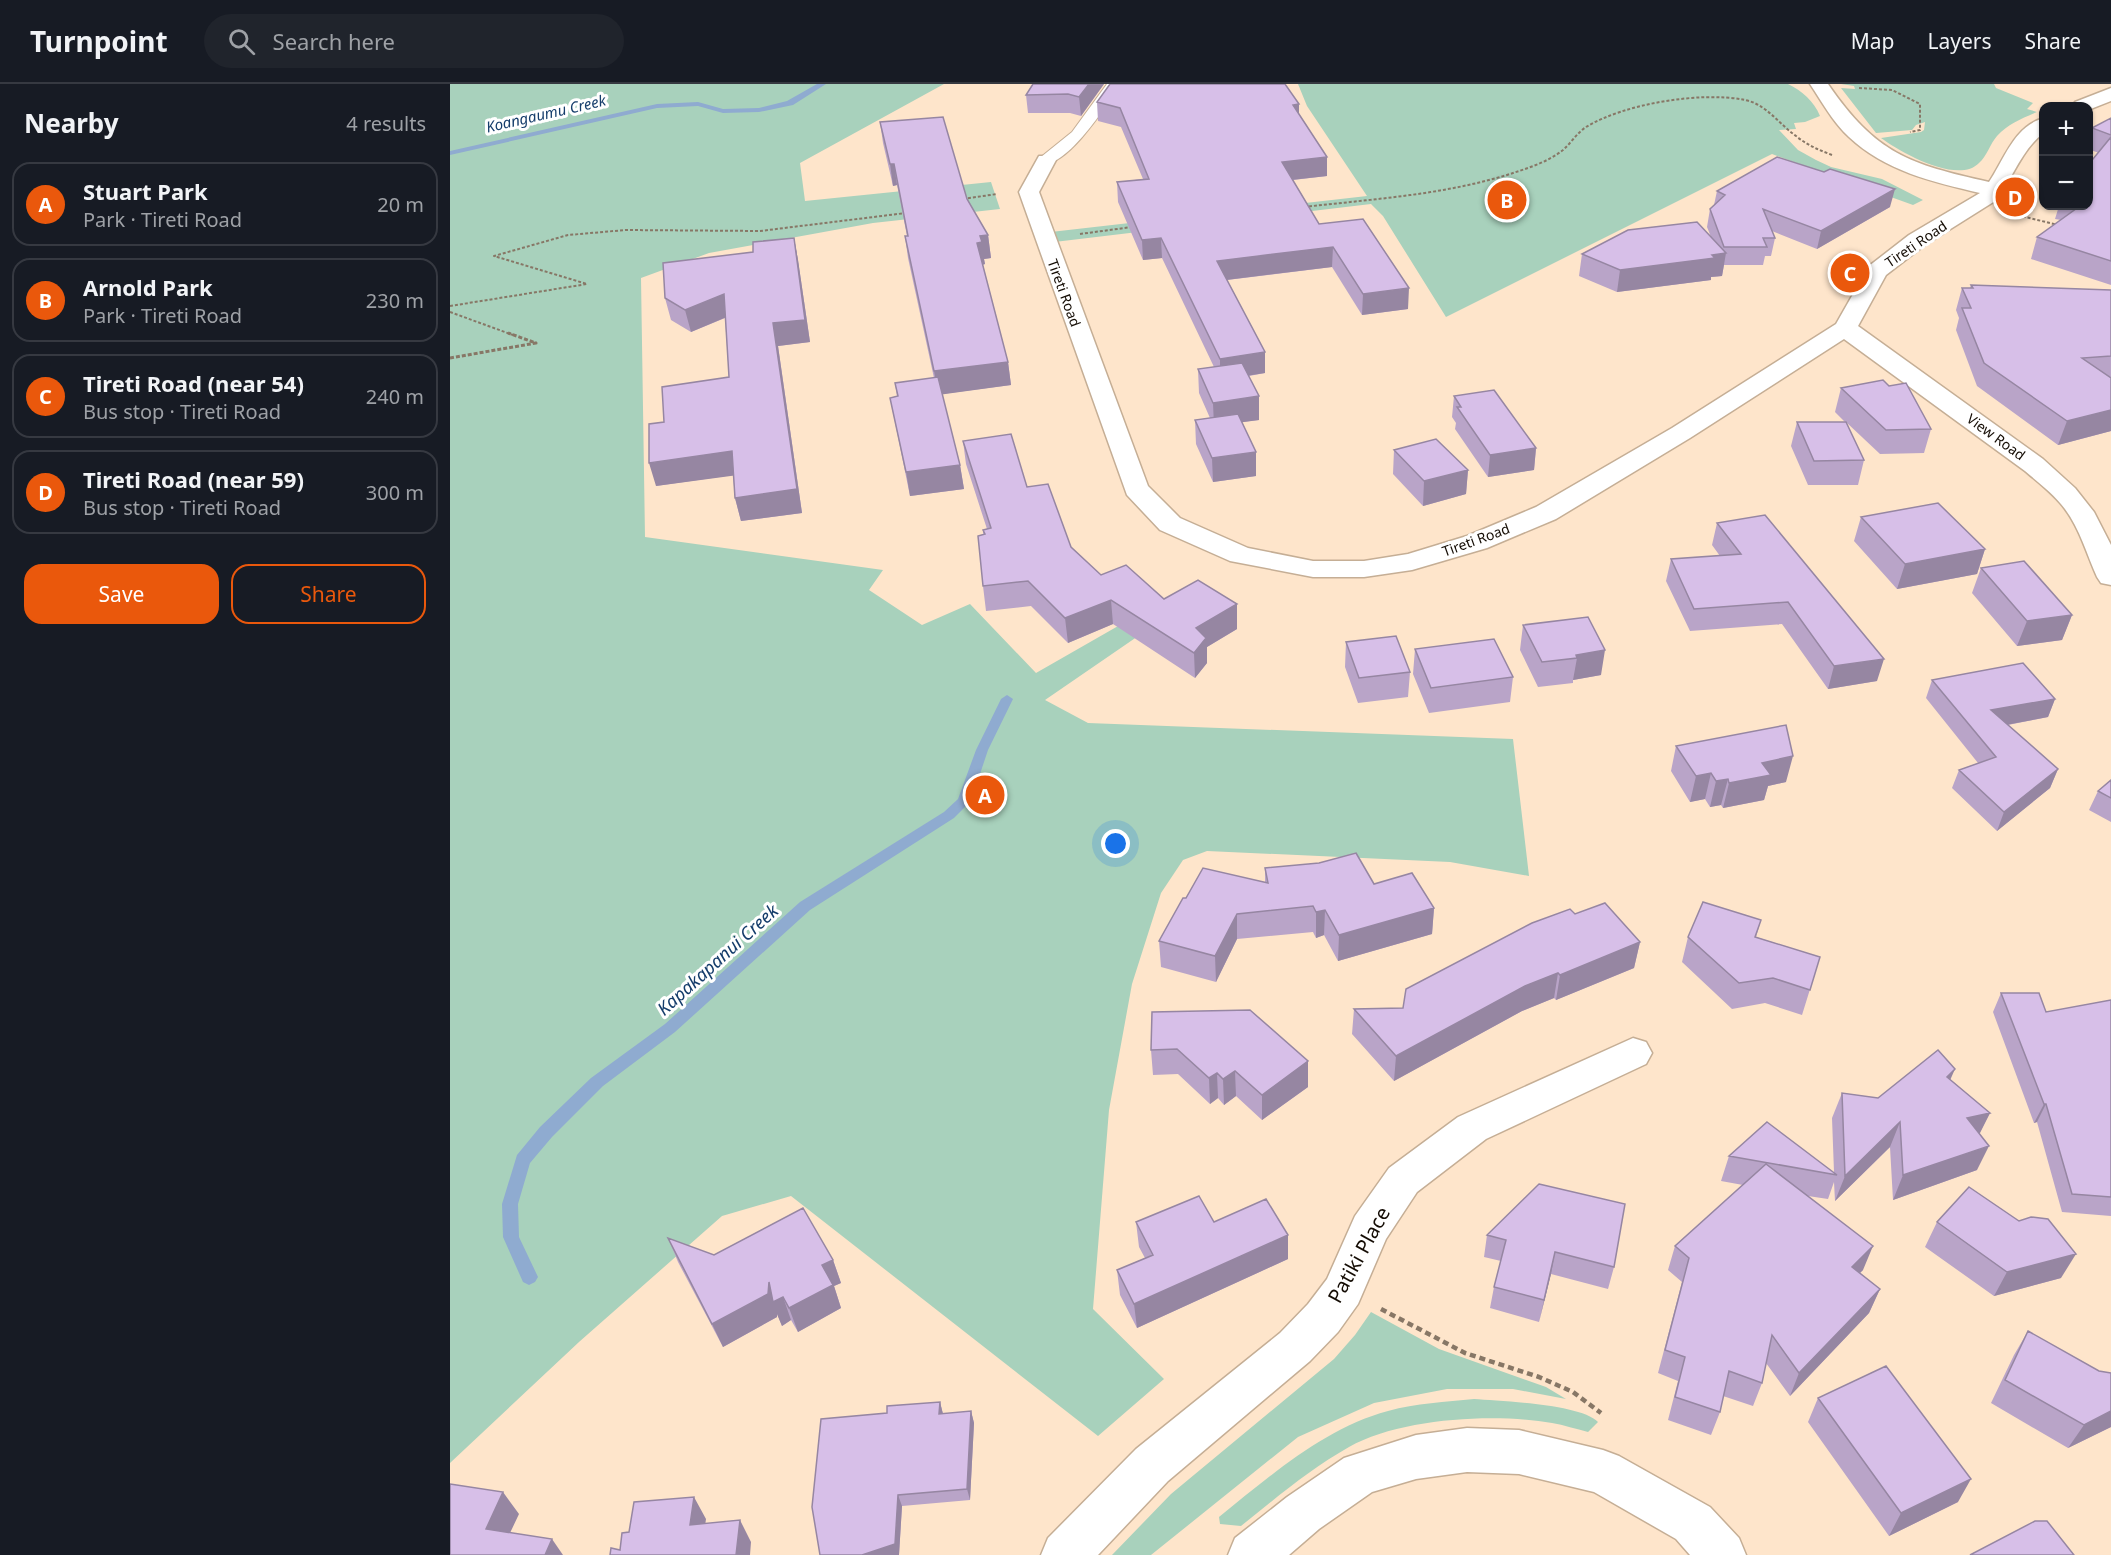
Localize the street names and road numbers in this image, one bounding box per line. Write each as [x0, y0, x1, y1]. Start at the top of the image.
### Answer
street label: Tireti Road [1881, 216, 1950, 271]
street label: Tireti Road [1043, 256, 1085, 329]
street label: View Road [1963, 409, 2029, 464]
street label: Tireti Road [1439, 519, 1512, 561]
street label: Patiki Place [1321, 1202, 1396, 1308]

